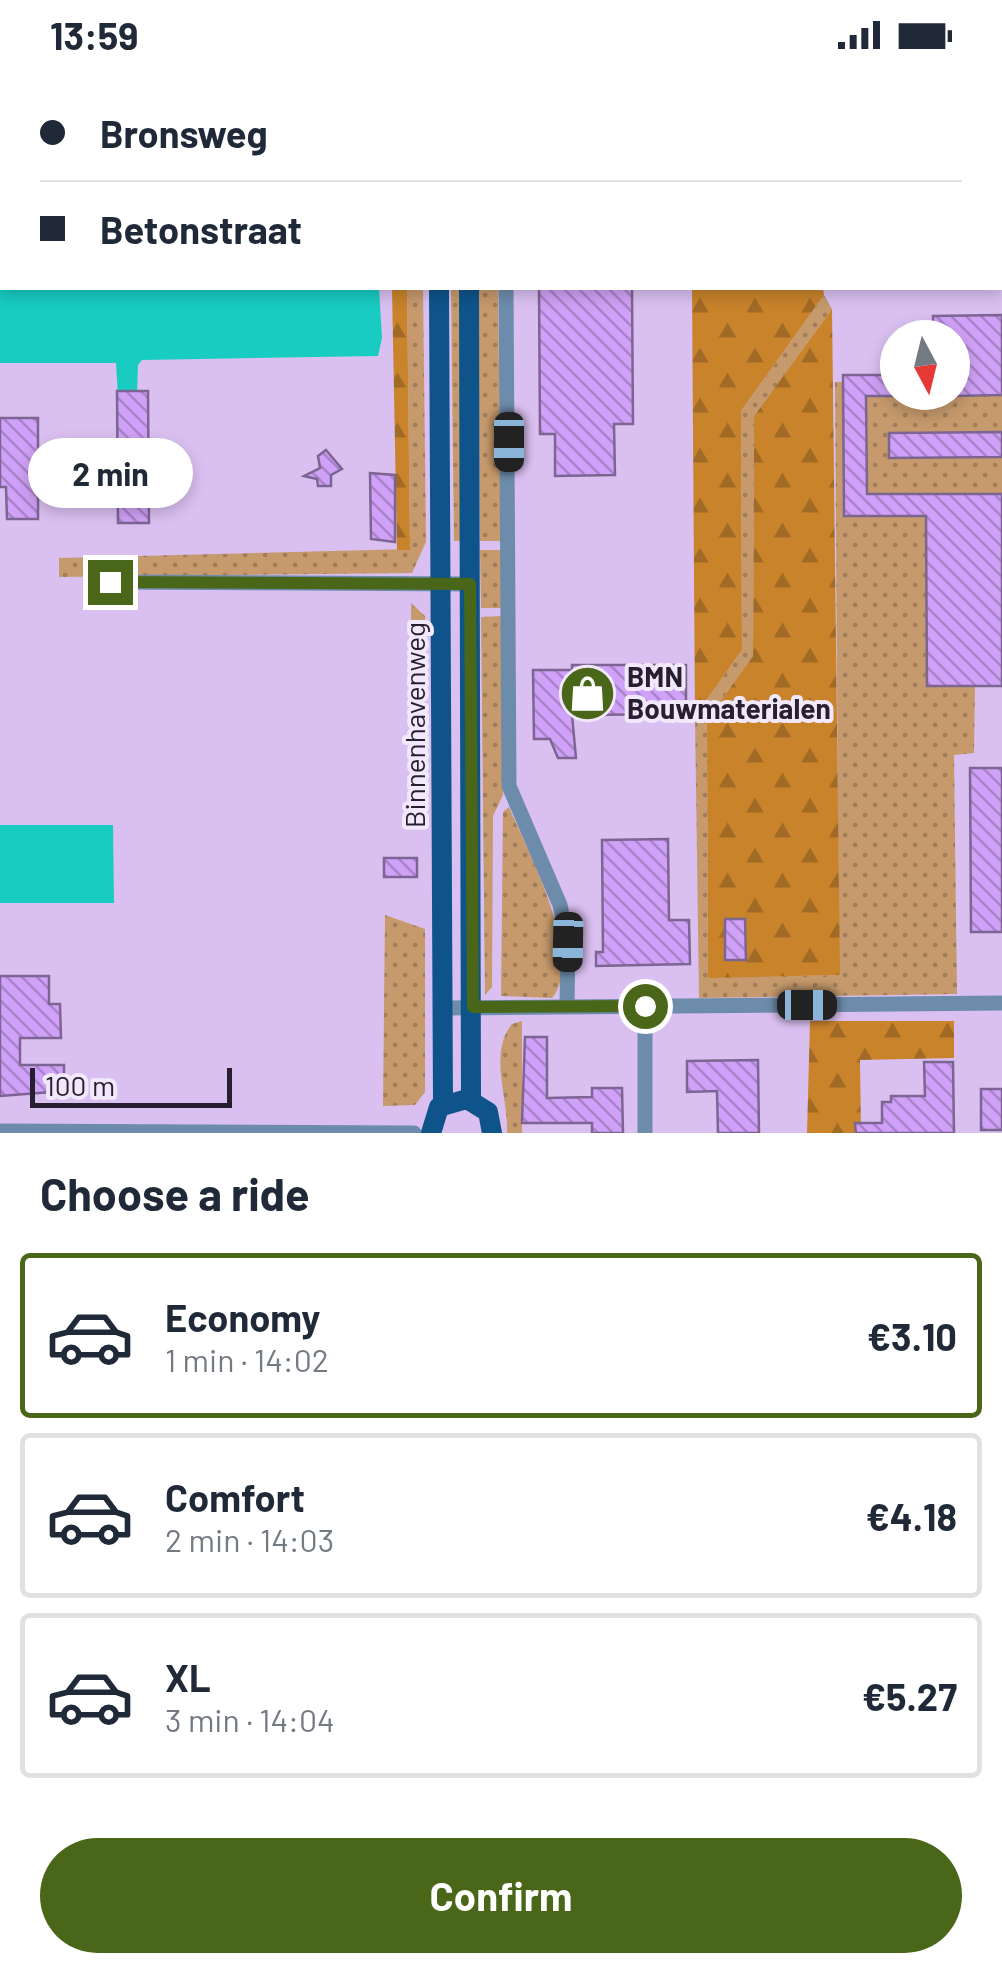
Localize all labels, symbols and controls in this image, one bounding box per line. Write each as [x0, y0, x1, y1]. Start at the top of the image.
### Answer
text: 13:59 [50, 12, 138, 58]
text: Bronsweg [100, 110, 268, 156]
text: Betonstraat [100, 206, 302, 252]
north arrow [880, 320, 970, 410]
map controls [880, 320, 970, 410]
car [494, 412, 524, 472]
callout: 2 min [28, 437, 192, 507]
text: 2 min [72, 454, 149, 492]
route end [88, 560, 133, 605]
street label: Binnenhavenweg [397, 622, 431, 828]
place label: BMN Bouwmaterialen [627, 659, 831, 725]
shop icon: BMN Bouwmaterialen [558, 663, 618, 723]
car [552, 912, 584, 972]
route start [623, 984, 668, 1029]
car [777, 990, 837, 1020]
scale bar [30, 1063, 232, 1108]
text: 100 m [45, 1068, 115, 1102]
text: Choose a ride [40, 1166, 310, 1220]
icon: car [45, 1291, 135, 1381]
text: Economy [165, 1294, 320, 1340]
text: €3.10 [867, 1313, 957, 1359]
text: 1 min · 14:02 [165, 1340, 329, 1378]
icon: car [45, 1471, 135, 1561]
text: Comfort [165, 1474, 305, 1520]
text: €4.18 [866, 1493, 957, 1539]
text: 2 min · 14:03 [165, 1520, 334, 1558]
icon: car [45, 1651, 135, 1741]
text: XL [165, 1654, 211, 1700]
text: €5.27 [862, 1673, 957, 1719]
text: 3 min · 14:04 [165, 1700, 335, 1738]
button: Confirm [40, 1838, 962, 1953]

